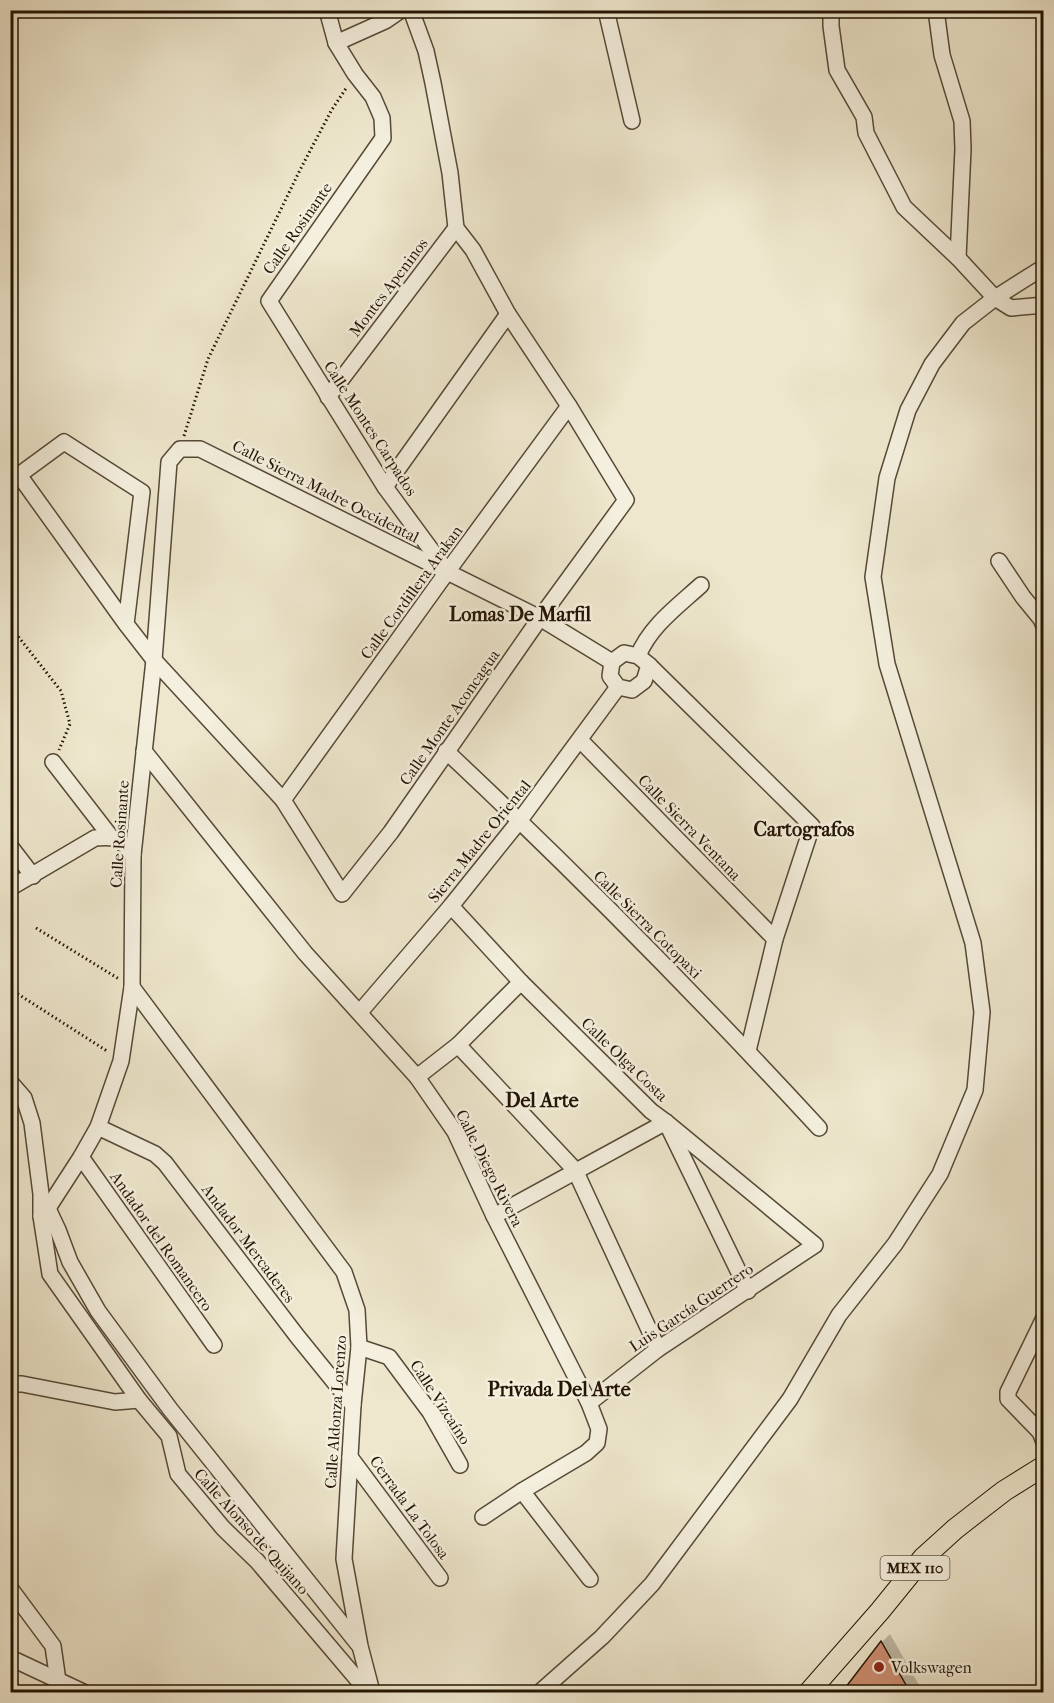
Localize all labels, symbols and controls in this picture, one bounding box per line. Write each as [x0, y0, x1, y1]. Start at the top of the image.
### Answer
street label: Calle Rosinante [259, 179, 336, 278]
street label: Montes Apeninos [345, 234, 432, 340]
street label: Calle Montes Carpados [320, 357, 421, 499]
street label: Calle Sierra Madre Occidental [229, 436, 423, 547]
street label: Calle Cordillera Arakan [356, 521, 467, 663]
district label: Lomas De Marfil [449, 603, 591, 626]
street label: Calle Monte Aconcagua [395, 645, 504, 789]
street label: Calle Sierra Ventana [634, 770, 745, 885]
street label: Sierra Madre Oriental [424, 776, 535, 907]
street label: Calle Rosinante [106, 779, 133, 889]
district label: Cartografos [754, 818, 855, 841]
street label: Calle Sierra Cotopaxi [590, 866, 706, 983]
street label: Calle Olga Costa [578, 1013, 672, 1106]
district label: Del Arte [505, 1089, 579, 1112]
street label: Calle Diego Rivera [452, 1106, 528, 1230]
street label: Andador del Romancero [106, 1167, 217, 1315]
street label: Andador Mercaderes [197, 1180, 299, 1306]
street label: Luis García Guerrero [626, 1259, 757, 1356]
street label: Calle Aldonza Lorenzo [321, 1335, 350, 1489]
street label: Calle Vizcaíno [406, 1356, 475, 1448]
district label: Privada Del Arte [487, 1378, 631, 1401]
street label: Cerrada La Tolosa [366, 1452, 454, 1563]
street label: Calle Alonso de Quijano [190, 1465, 313, 1598]
road number: MEX 110 [880, 1556, 950, 1580]
place label: Volkswagen [890, 1658, 973, 1677]
marker: Volkswagen [872, 1660, 886, 1674]

